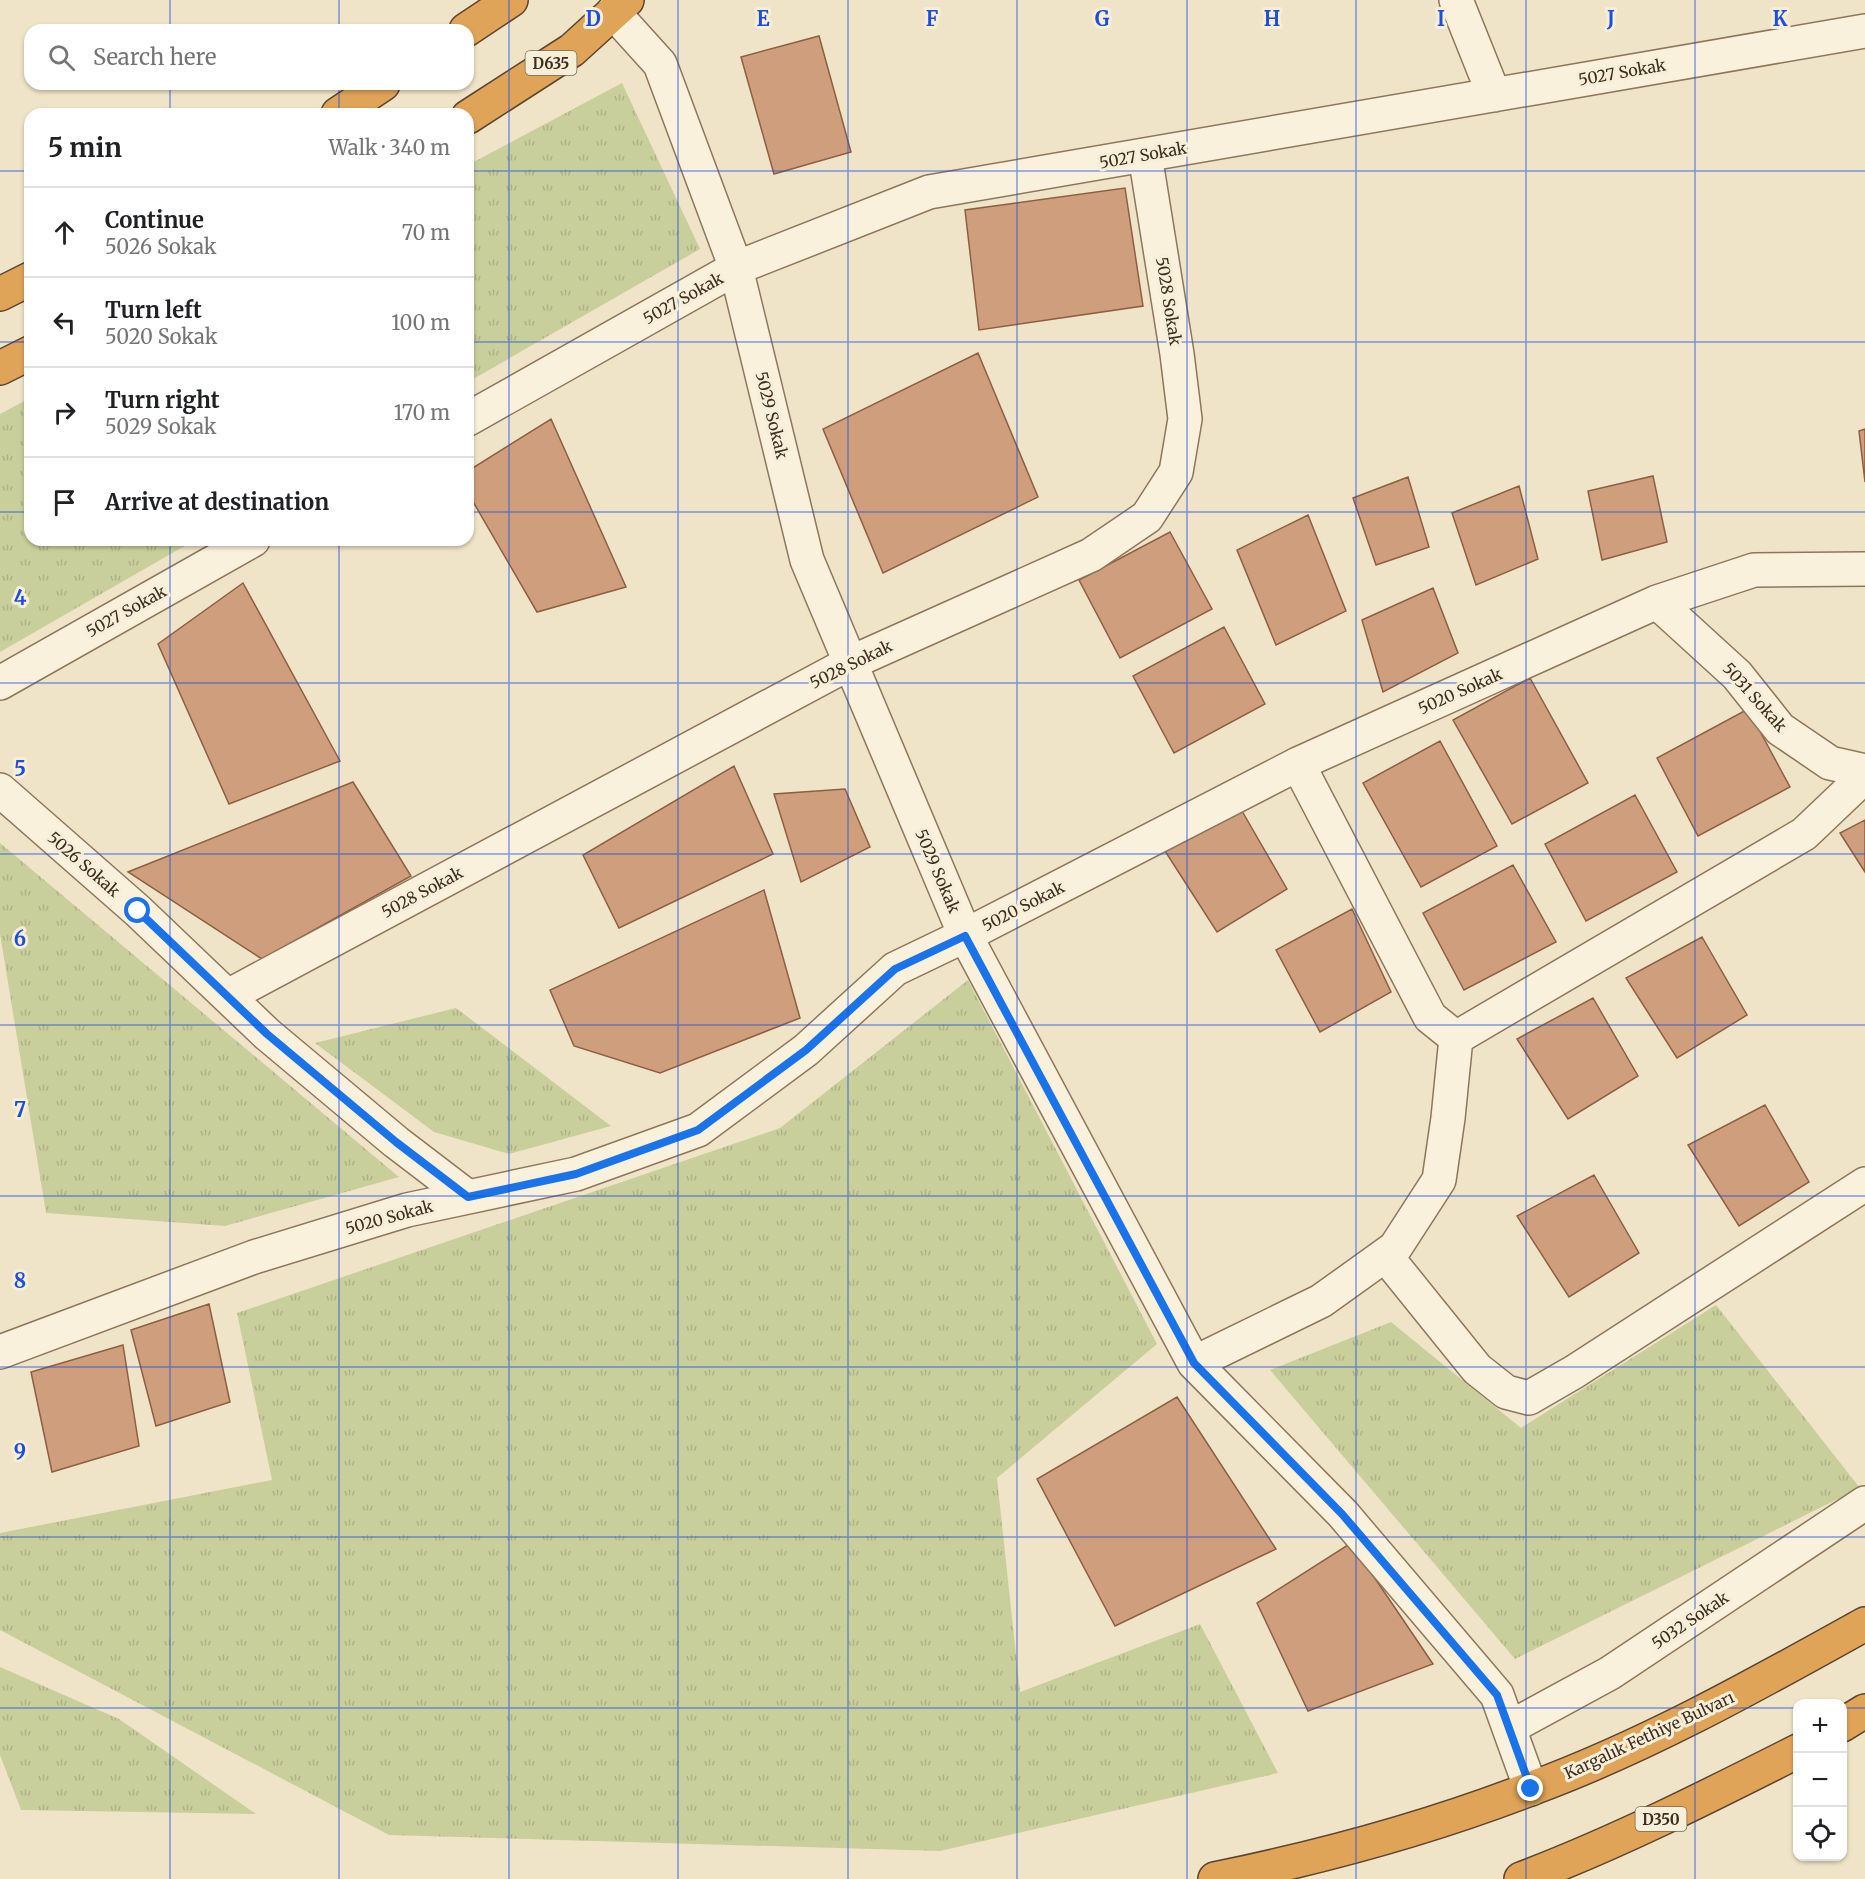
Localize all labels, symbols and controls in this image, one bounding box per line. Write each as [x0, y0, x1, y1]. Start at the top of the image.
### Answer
text: D [585, 6, 601, 31]
text: E [756, 6, 770, 31]
text: F [926, 6, 939, 31]
text: G [1095, 6, 1110, 31]
text: H [1264, 6, 1280, 31]
text: I [1437, 6, 1445, 31]
text: J [1606, 6, 1615, 31]
text: K [1773, 6, 1788, 31]
search box [24, 24, 474, 90]
icon: search [45, 41, 78, 74]
text: Search here [93, 43, 216, 71]
road number: D635 [526, 51, 576, 75]
street label: 5027 Sokak [1577, 54, 1668, 90]
text: 5 min [48, 131, 122, 164]
text: Walk · 340 m [329, 135, 450, 160]
street label: 5027 Sokak [1098, 137, 1189, 173]
text: Continue [105, 206, 204, 234]
icon: ahead [48, 216, 81, 249]
text: 70 m [402, 220, 450, 245]
text: 5026 Sokak [105, 234, 216, 259]
street label: 5028 Sokak [1152, 255, 1186, 347]
street label: 5027 Sokak [639, 267, 727, 328]
text: Turn left [105, 296, 202, 324]
icon: left [48, 306, 81, 339]
text: 100 m [391, 310, 450, 335]
text: 5020 Sokak [105, 324, 217, 349]
street label: 5029 Sokak [752, 369, 793, 462]
text: Turn right [105, 386, 219, 414]
icon: right [48, 396, 81, 429]
text: 170 m [394, 400, 450, 425]
text: 5029 Sokak [105, 414, 216, 439]
icon: arrive [48, 486, 81, 519]
text: Arrive at destination [105, 488, 329, 516]
street label: 5027 Sokak [82, 580, 170, 641]
text: 4 [14, 585, 27, 610]
street label: 5028 Sokak [807, 635, 896, 693]
street label: 5031 Sokak [1719, 658, 1792, 736]
street label: 5020 Sokak [1415, 663, 1506, 718]
text: 5 [14, 756, 26, 781]
street label: 5029 Sokak [911, 826, 965, 917]
street label: 5026 Sokak [44, 827, 125, 901]
street label: 5028 Sokak [378, 862, 467, 922]
street label: 5020 Sokak [978, 876, 1068, 935]
route start [124, 897, 150, 923]
text: 6 [14, 926, 26, 951]
text: 7 [14, 1097, 26, 1122]
street label: 5020 Sokak [343, 1195, 436, 1238]
text: 8 [14, 1268, 26, 1293]
text: 9 [14, 1439, 26, 1464]
street label: 5032 Sokak [1648, 1587, 1733, 1653]
street label: Kargalık Fethiye Bulvarı [1561, 1687, 1737, 1783]
map controls [1793, 1699, 1847, 1861]
button: + [1793, 1699, 1847, 1753]
button: − [1793, 1753, 1847, 1807]
route end [1517, 1775, 1543, 1801]
road number: D350 [1636, 1807, 1686, 1831]
button: locate [1793, 1807, 1847, 1861]

